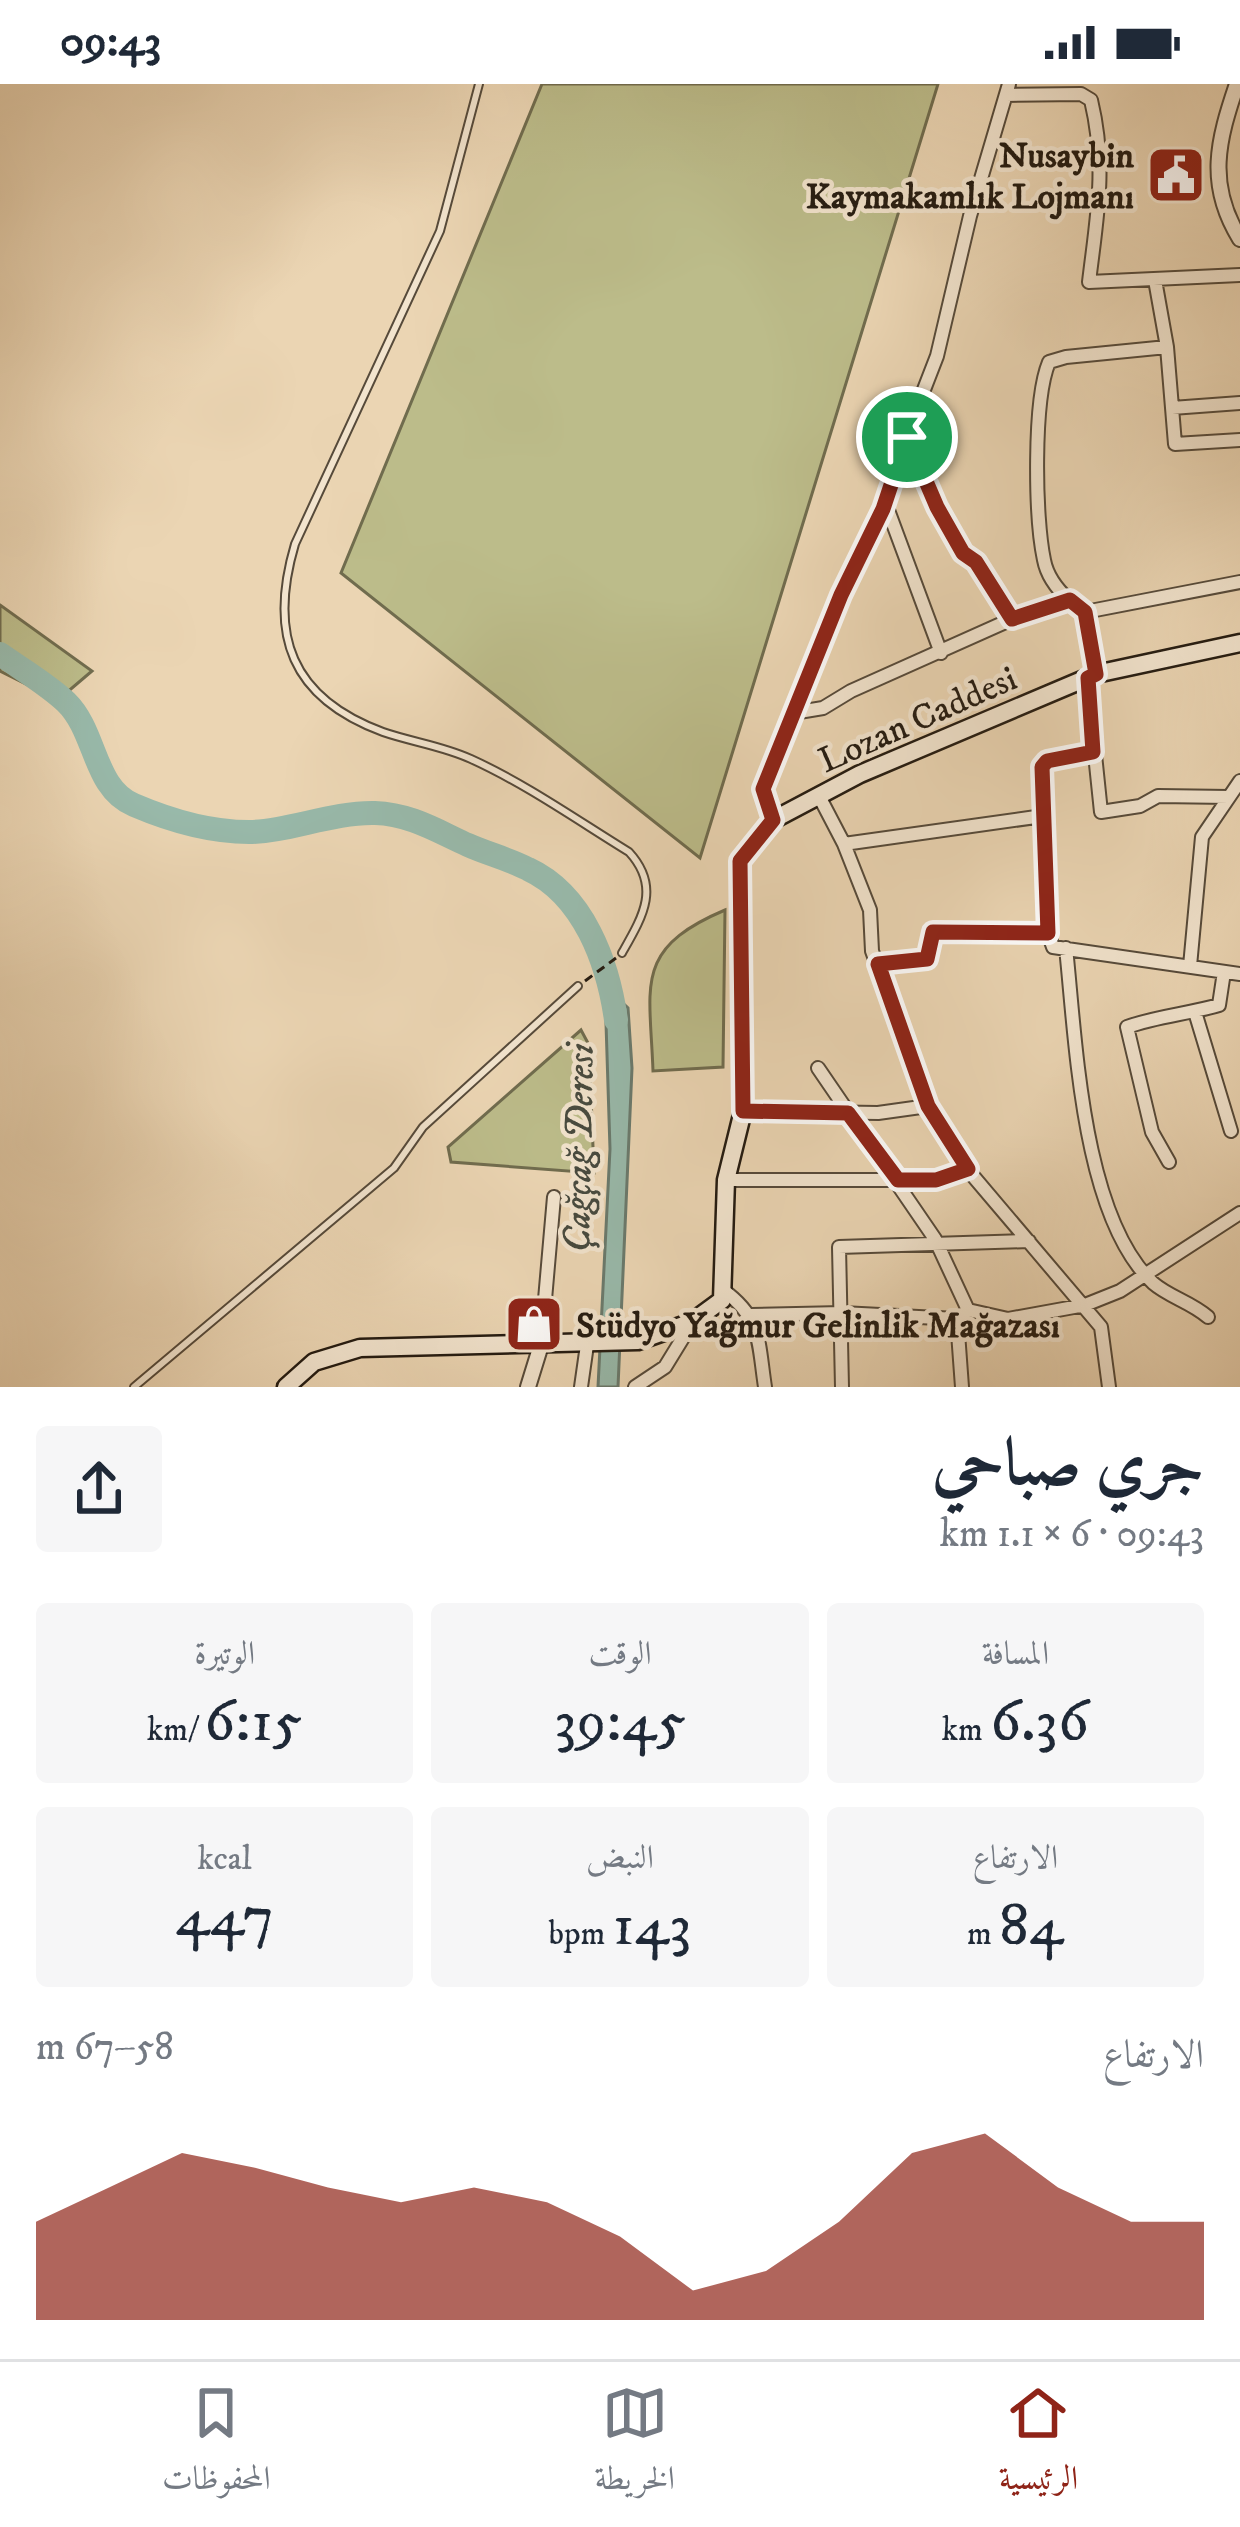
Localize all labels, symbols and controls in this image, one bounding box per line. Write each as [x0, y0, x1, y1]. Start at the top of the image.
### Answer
text: 09:43 [60, 14, 161, 70]
place label: Nusaybin Kaymakamlık Lojmanı [806, 134, 1134, 220]
public building icon: Nusaybin Kaymakamlık Lojmanı [1145, 144, 1207, 206]
pin [856, 386, 958, 488]
icon: arrive [874, 404, 940, 470]
street label: Lozan Caddesi [812, 657, 1024, 784]
water label: Çağçağ Deresi [553, 1040, 606, 1253]
shop icon: Stüdyo Yağmur Gelinlik Mağazası [503, 1293, 565, 1355]
place label: Stüdyo Yağmur Gelinlik Mağazası [576, 1304, 1060, 1349]
text: جري صباحي [932, 1424, 1204, 1506]
button: share [36, 1426, 162, 1552]
text: 09:43 · 6 × 1.1 km [940, 1510, 1204, 1559]
text: الوتيرة [194, 1634, 255, 1675]
text: الوقت [588, 1634, 652, 1675]
text: المسافة [982, 1634, 1049, 1675]
text: 6:15 [204, 1685, 302, 1760]
text: 39:45 [554, 1685, 686, 1760]
text: 6.36 [990, 1685, 1089, 1760]
text: /km [147, 1710, 204, 1751]
text: km [942, 1710, 990, 1751]
text: النبض [586, 1838, 654, 1879]
text: الارتفاع [973, 1838, 1058, 1879]
text: kcal [198, 1839, 252, 1880]
text: 447 [175, 1880, 274, 1955]
text: 143 [612, 1889, 691, 1964]
text: 84 [999, 1889, 1064, 1964]
text: bpm [549, 1914, 612, 1955]
text: m [967, 1914, 999, 1955]
text: 58–67 m [36, 2023, 174, 2072]
text: الارتفاع [1103, 2031, 1204, 2080]
tab: المحفوظات [162, 2380, 271, 2510]
tab: الخريطة [595, 2380, 675, 2510]
tab: الرئيسية [999, 2380, 1078, 2510]

